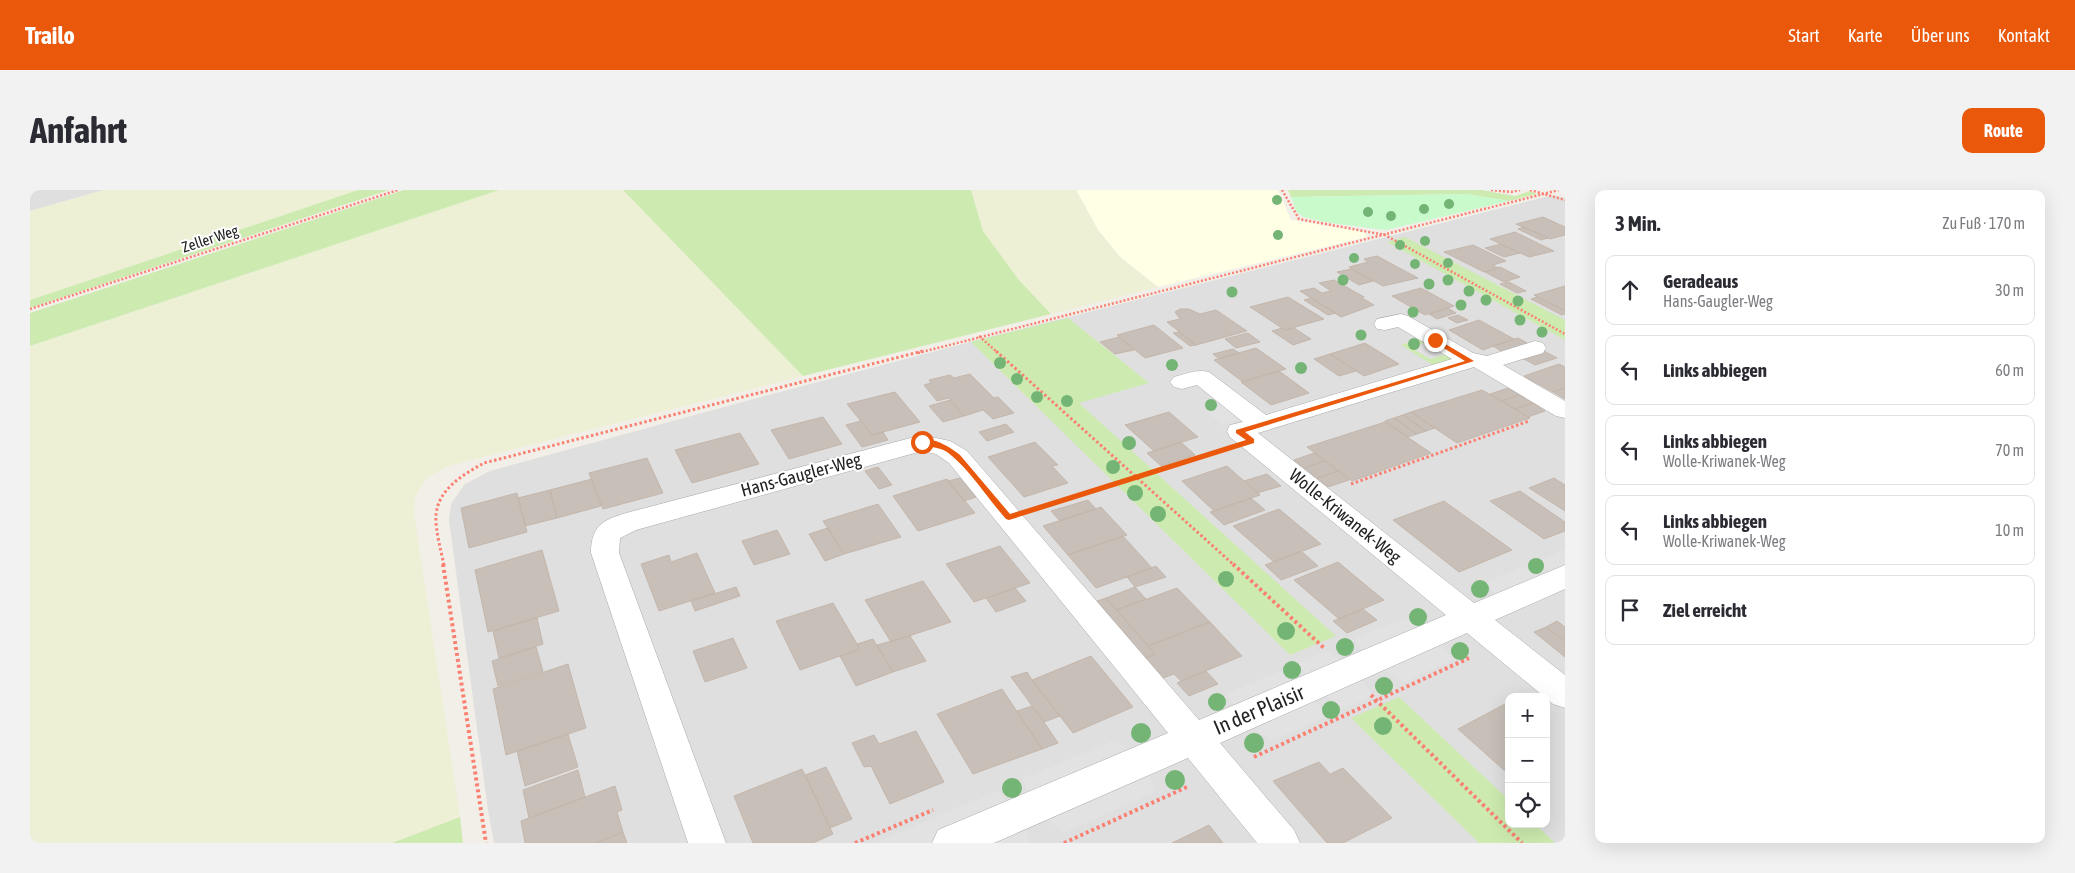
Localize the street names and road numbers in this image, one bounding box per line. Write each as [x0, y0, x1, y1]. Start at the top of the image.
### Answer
street label: Zeller Weg [179, 221, 241, 256]
street label: Hans-Gaugler-Weg [738, 448, 864, 501]
street label: Wolle-Kriwanek-Weg [1285, 464, 1406, 567]
street label: In der Plaisir [1210, 679, 1308, 739]

